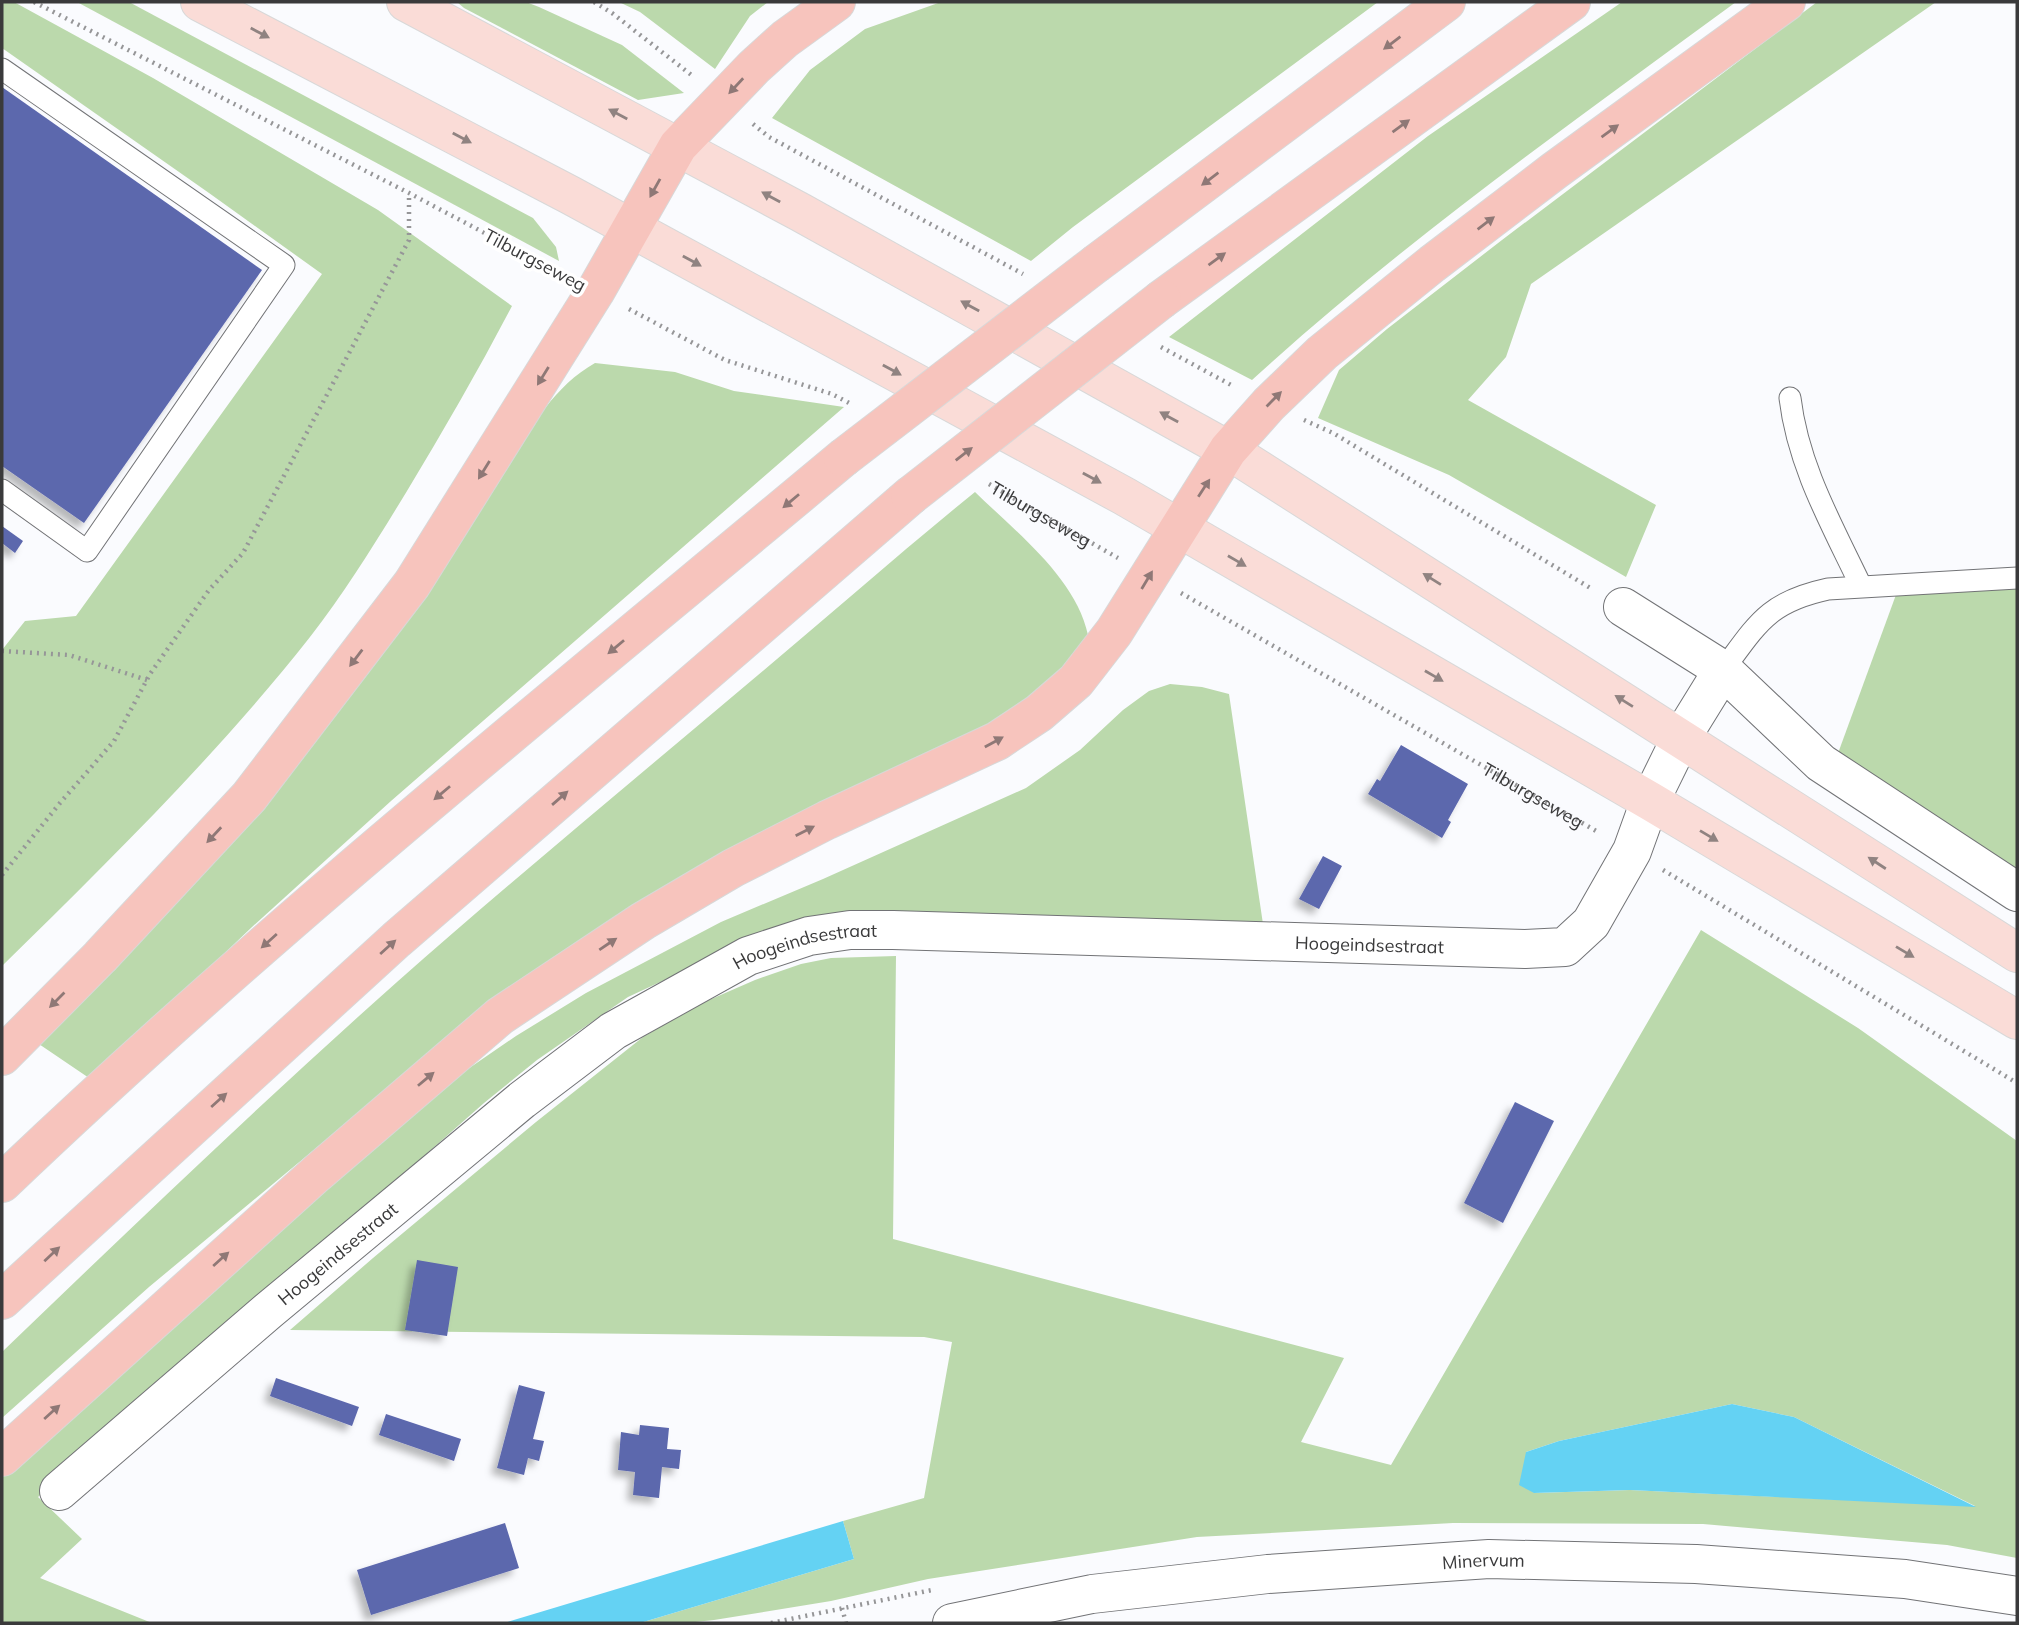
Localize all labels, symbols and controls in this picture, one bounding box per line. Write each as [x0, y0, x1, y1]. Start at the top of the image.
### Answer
one-way arrow [250, 28, 270, 39]
one-way arrow [1383, 35, 1401, 50]
one-way arrow [729, 77, 745, 94]
one-way arrow [609, 108, 628, 120]
one-way arrow [1392, 119, 1410, 133]
one-way arrow [1600, 124, 1619, 138]
one-way arrow [452, 133, 472, 144]
one-way arrow [1200, 172, 1219, 186]
one-way arrow [649, 178, 661, 197]
one-way arrow [761, 191, 781, 203]
one-way arrow [1477, 215, 1495, 230]
street label: Tilburgseweg [480, 223, 590, 297]
one-way arrow [1208, 253, 1226, 267]
one-way arrow [682, 255, 702, 267]
one-way arrow [960, 300, 980, 312]
one-way arrow [882, 364, 902, 376]
one-way arrow [536, 366, 549, 386]
one-way arrow [1265, 391, 1282, 408]
one-way arrow [1159, 411, 1179, 423]
one-way arrow [955, 446, 973, 461]
one-way arrow [477, 460, 490, 479]
one-way arrow [1082, 473, 1102, 484]
street label: Tilburgseweg [986, 476, 1096, 552]
one-way arrow [1197, 479, 1210, 498]
one-way arrow [782, 494, 800, 509]
one-way arrow [1228, 555, 1247, 567]
one-way arrow [1141, 570, 1154, 589]
one-way arrow [1422, 573, 1441, 586]
one-way arrow [608, 639, 625, 654]
one-way arrow [349, 648, 364, 666]
one-way arrow [1424, 670, 1444, 682]
one-way arrow [1614, 695, 1633, 708]
one-way arrow [984, 736, 1004, 748]
street label: Tilburgseweg [1479, 757, 1588, 833]
one-way arrow [433, 785, 450, 800]
one-way arrow [551, 790, 569, 806]
one-way arrow [795, 825, 815, 836]
one-way arrow [206, 826, 222, 843]
one-way arrow [1700, 830, 1719, 842]
one-way arrow [1867, 857, 1887, 870]
street label: Hoogeindsestraat [728, 919, 877, 974]
street label: Hoogeindsestraat [1295, 931, 1444, 958]
one-way arrow [260, 933, 278, 949]
one-way arrow [599, 937, 617, 951]
one-way arrow [379, 939, 397, 955]
one-way arrow [1895, 946, 1914, 958]
one-way arrow [50, 991, 66, 1008]
one-way arrow [417, 1072, 434, 1087]
one-way arrow [211, 1093, 228, 1108]
street label: Hoogeindsestraat [273, 1197, 402, 1310]
one-way arrow [43, 1246, 60, 1262]
one-way arrow [212, 1251, 230, 1267]
one-way arrow [44, 1404, 61, 1420]
street label: Minervum [1441, 1548, 1525, 1574]

